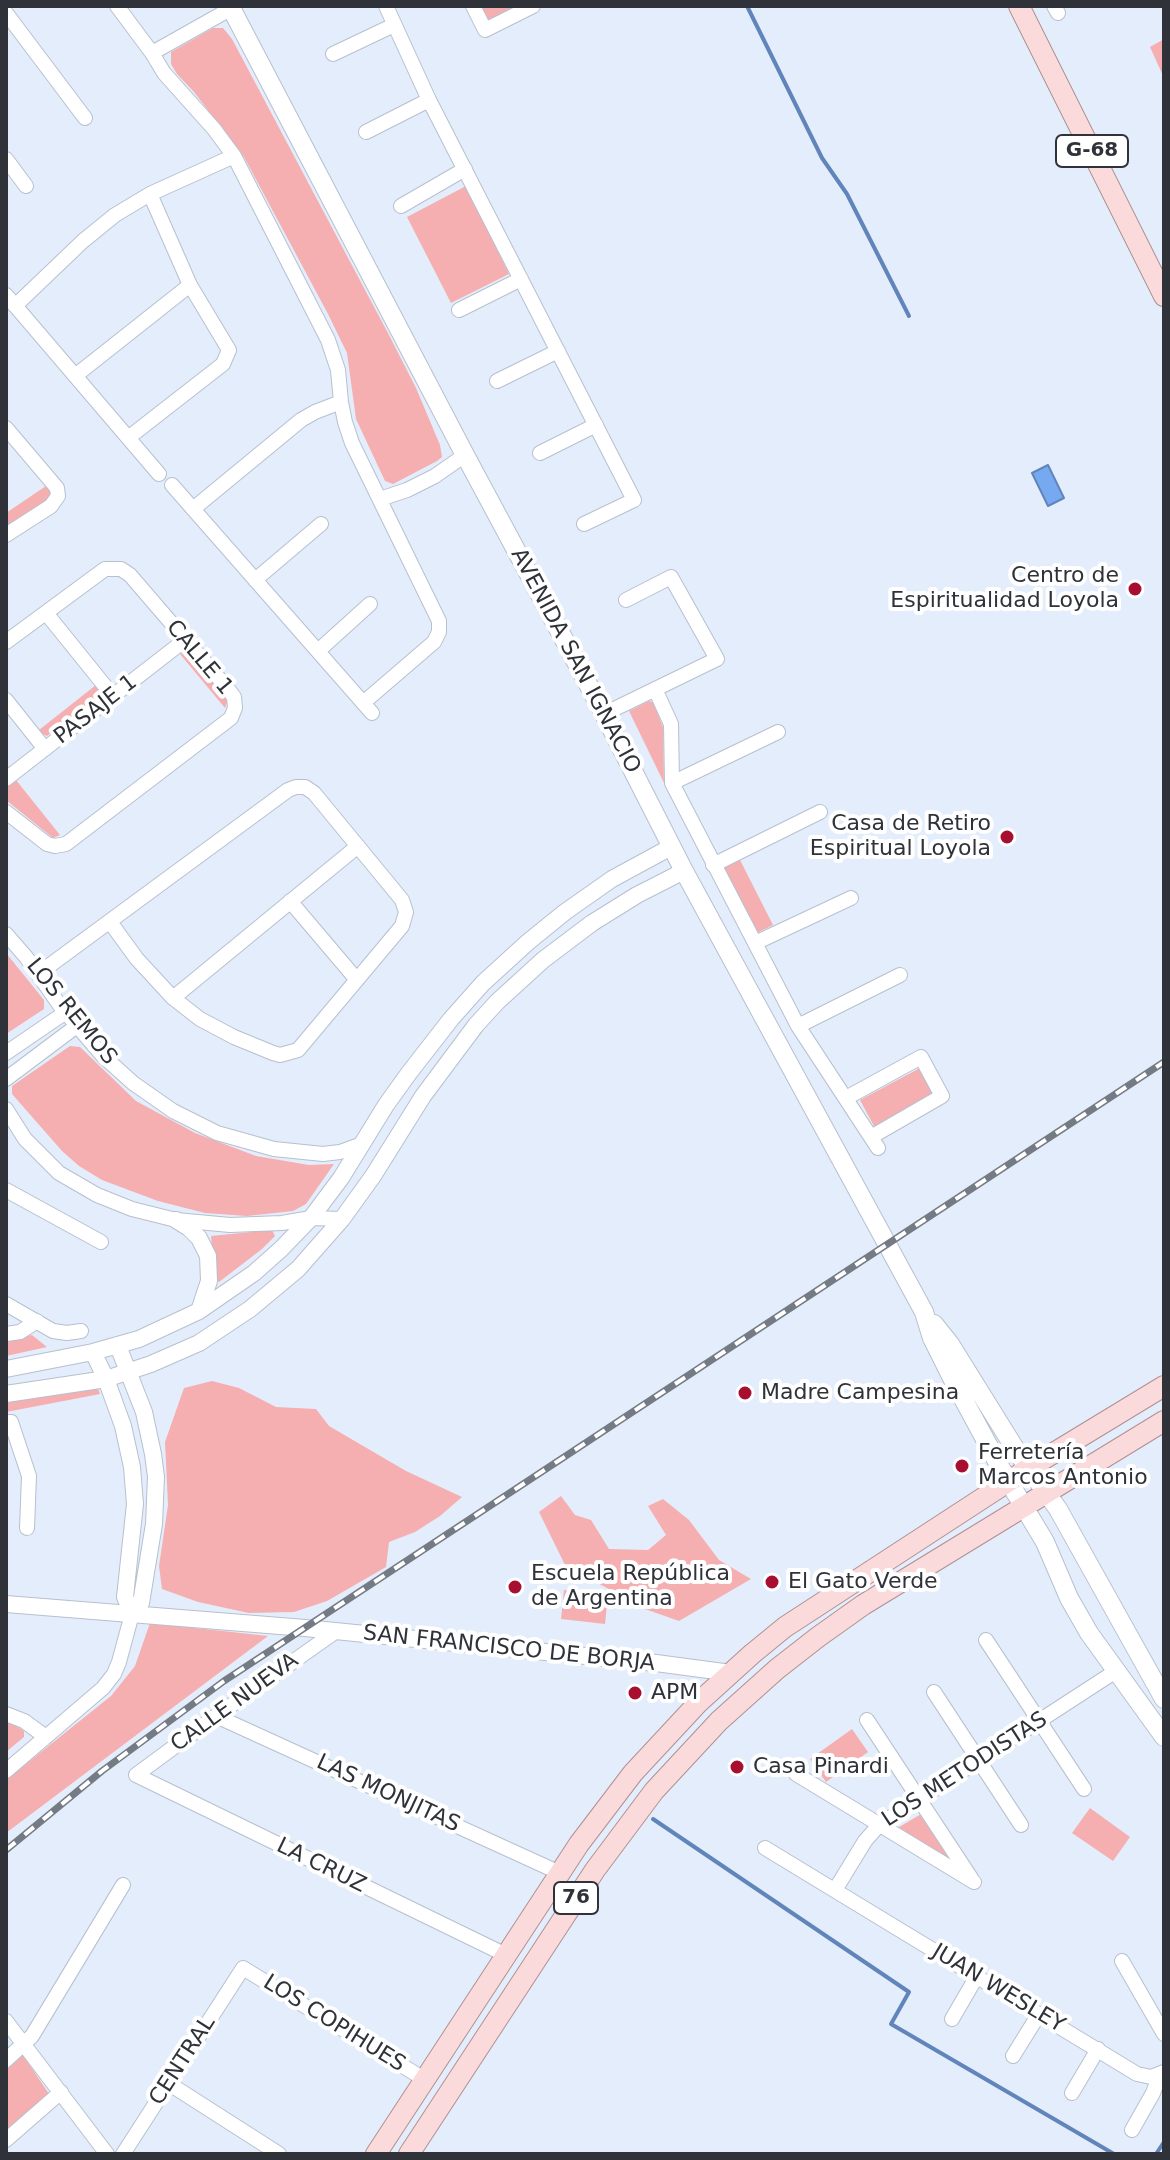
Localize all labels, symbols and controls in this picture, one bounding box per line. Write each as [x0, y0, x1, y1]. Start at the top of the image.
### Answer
road number: G-68 [1056, 135, 1128, 167]
street label: AVENIDA SAN IGNACIO [504, 544, 646, 778]
place label: Centro de Espiritualidad Loyola [890, 563, 1119, 614]
marker: Centro de Espiritualidad Loyola [1126, 580, 1144, 598]
street label: CALLE 1 [160, 615, 238, 701]
street label: PASAJE 1 [49, 670, 143, 750]
place label: Casa de Retiro Espiritual Loyola [810, 811, 991, 862]
marker: Casa de Retiro Espiritual Loyola [998, 828, 1016, 846]
street label: LOS REMOS [20, 953, 122, 1071]
place label: Madre Campesina [761, 1380, 959, 1406]
marker: Madre Campesina [736, 1384, 754, 1402]
place label: Ferretería Marcos Antonio [978, 1440, 1148, 1492]
marker: Ferretería Marcos Antonio [953, 1457, 971, 1475]
place label: Escuela República de Argentina [531, 1561, 730, 1612]
place label: El Gato Verde [788, 1569, 938, 1595]
marker: El Gato Verde [763, 1573, 781, 1591]
marker: Escuela República de Argentina [506, 1578, 524, 1596]
street label: SAN FRANCISCO DE BORJA [362, 1621, 656, 1677]
street label: CALLE NUEVA [166, 1648, 304, 1758]
place label: APM [651, 1680, 698, 1706]
marker: APM [626, 1684, 644, 1702]
street label: LOS METODISTAS [877, 1707, 1053, 1833]
street label: LAS MONJITAS [312, 1749, 464, 1839]
place label: Casa Pinardi [753, 1754, 889, 1780]
marker: Casa Pinardi [728, 1758, 746, 1776]
street label: LA CRUZ [272, 1833, 370, 1899]
road number: 76 [554, 1882, 598, 1914]
street label: JUAN WESLEY [927, 1939, 1069, 2039]
street label: LOS COPIHUES [258, 1970, 410, 2078]
street label: CENTRAL [144, 2012, 222, 2110]

